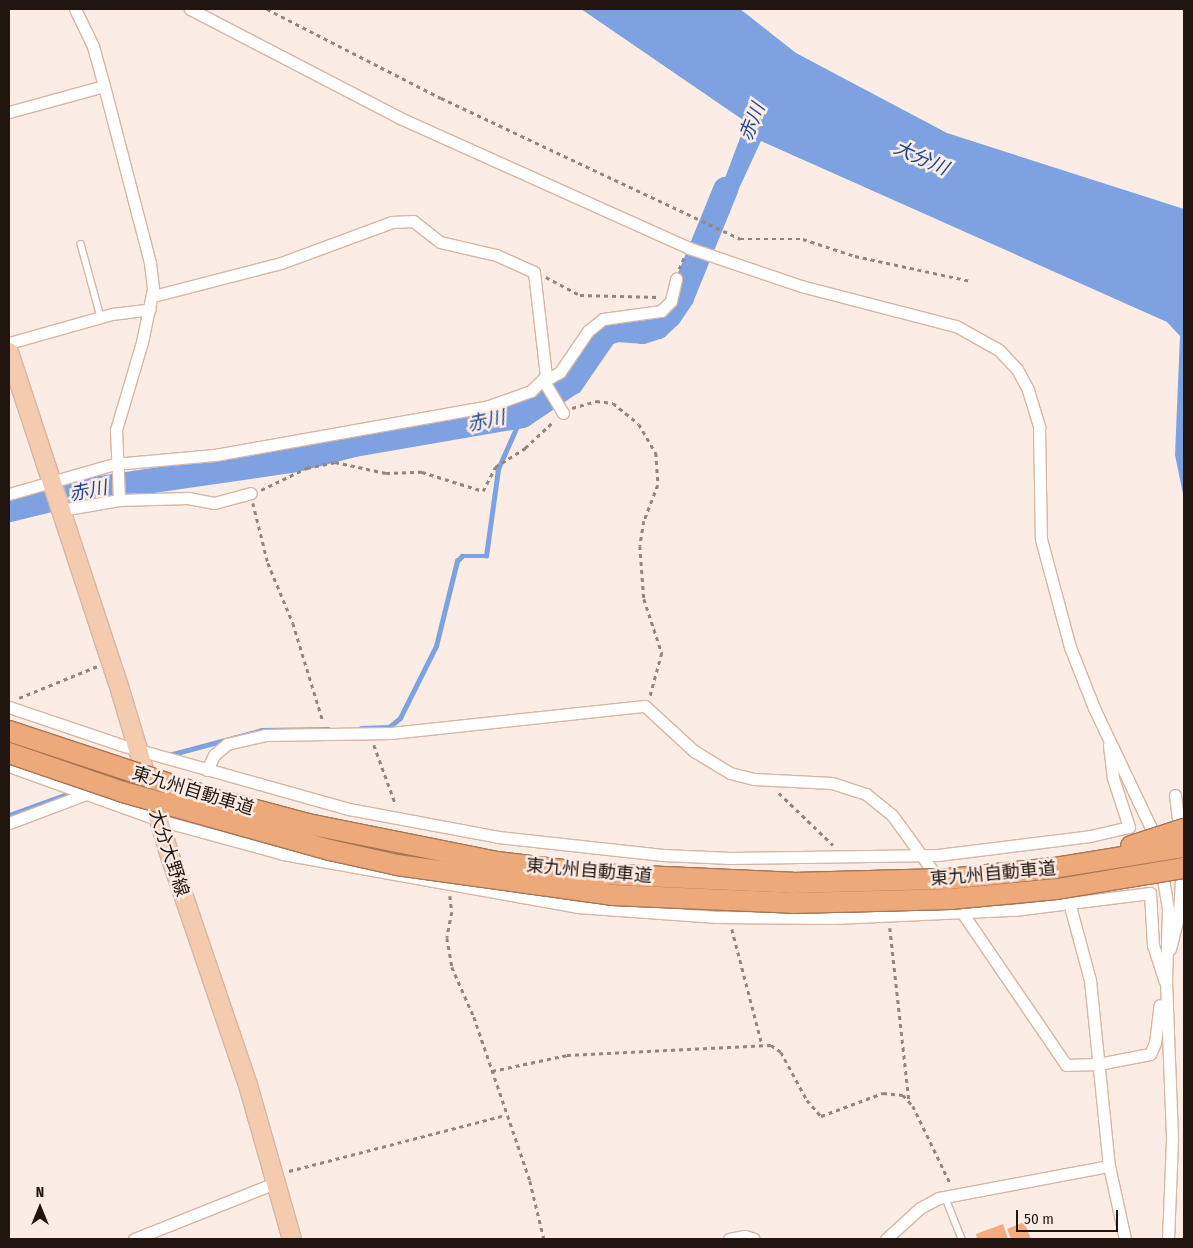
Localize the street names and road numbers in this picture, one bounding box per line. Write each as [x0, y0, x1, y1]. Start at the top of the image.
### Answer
street label: 東九州自動車道 [130, 762, 256, 820]
street label: 大分大野線 [145, 807, 193, 899]
street label: 東九州自動車道 [525, 855, 653, 887]
street label: 東九州自動車道 [929, 858, 1057, 890]

